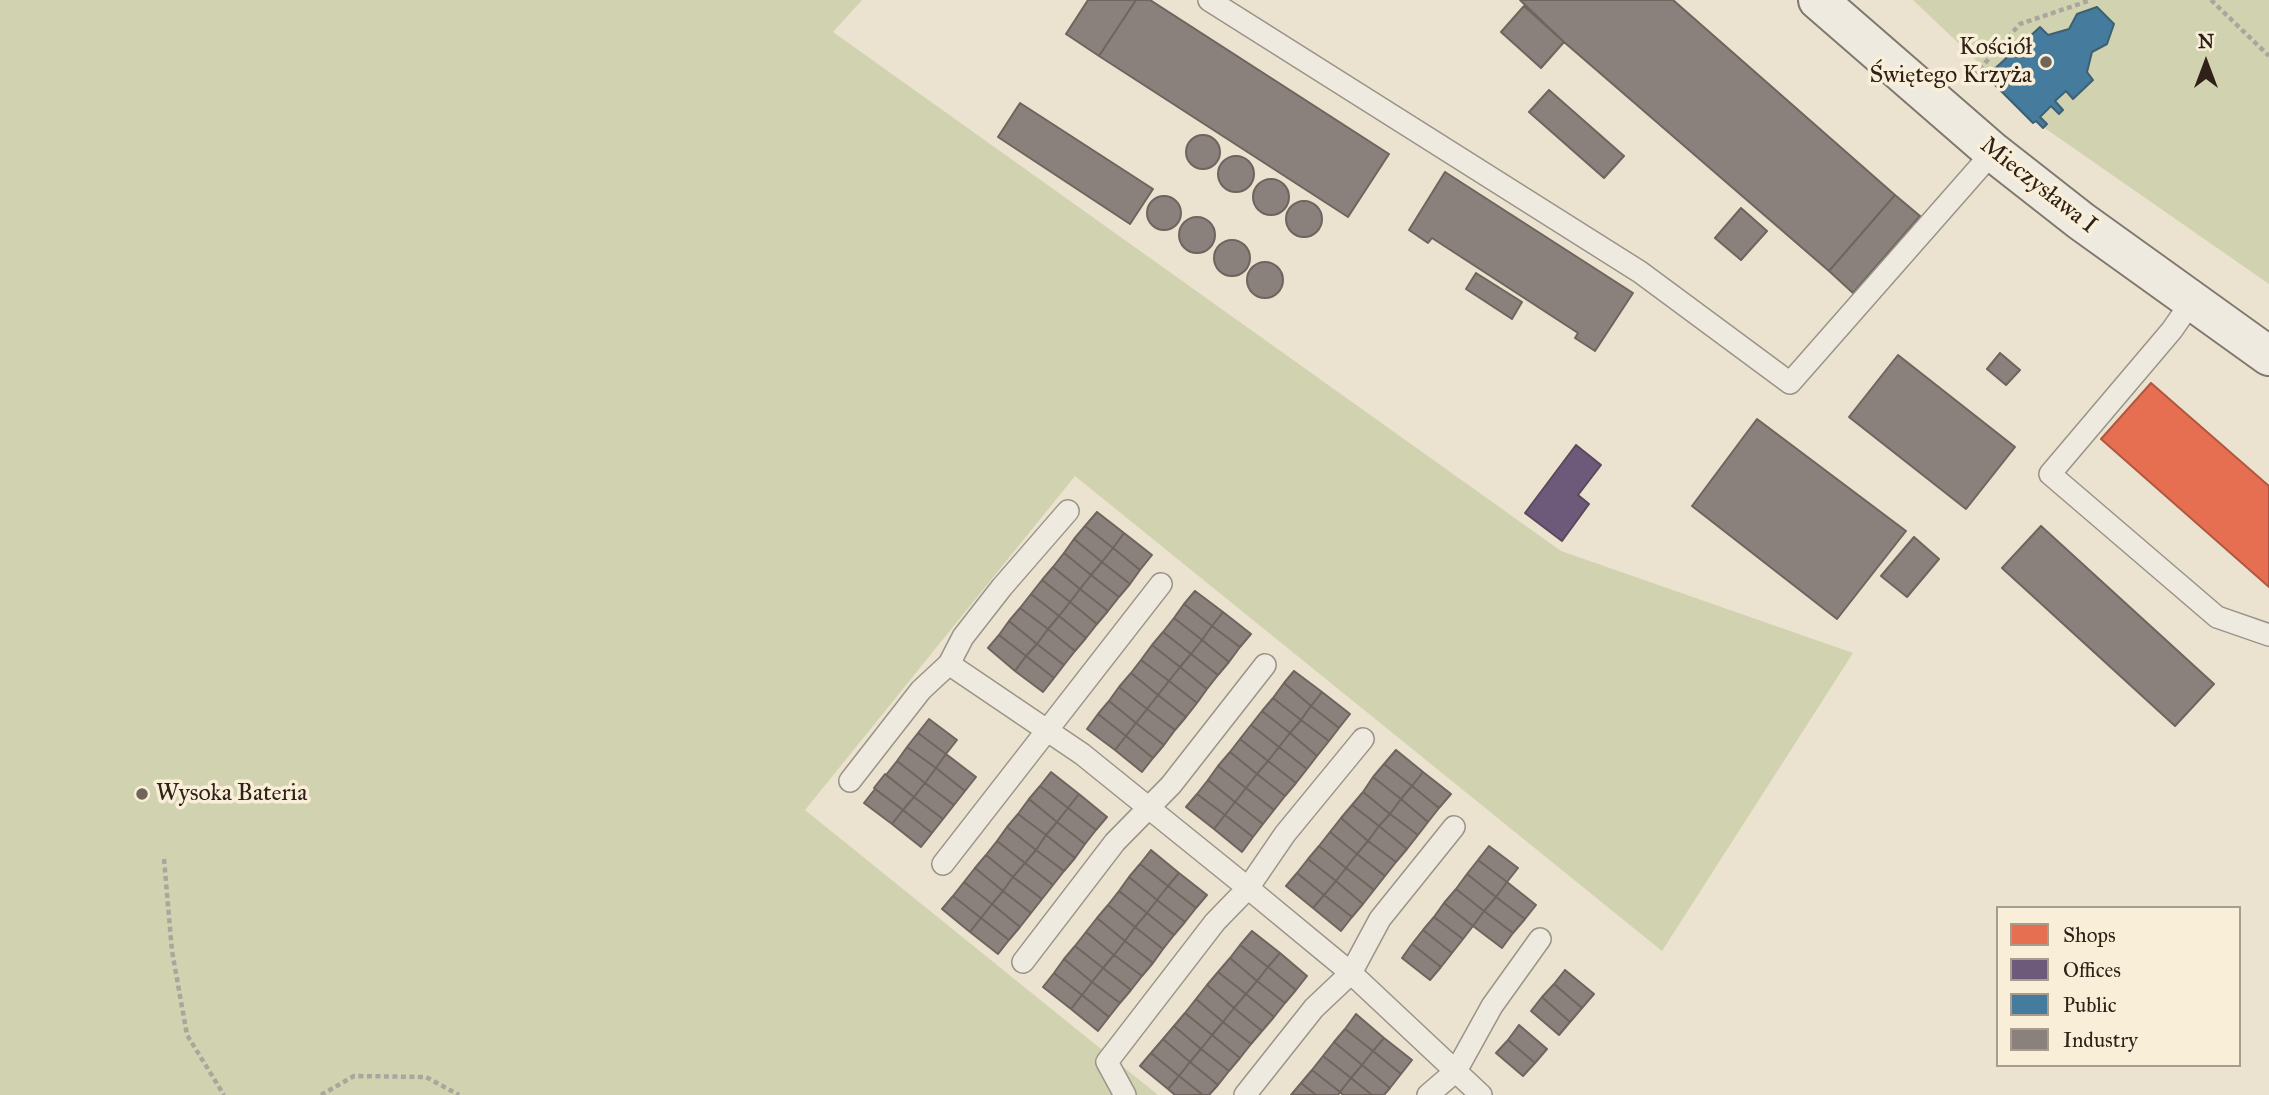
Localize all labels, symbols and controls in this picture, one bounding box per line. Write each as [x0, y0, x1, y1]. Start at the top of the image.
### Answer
north arrow [2171, 28, 2241, 98]
text: N [2198, 30, 2214, 53]
place label: Kościół Świętego Krzyża [1869, 34, 2032, 90]
marker: Kościół Świętego Krzyża [2038, 54, 2054, 70]
street label: Mieczysława I [1974, 132, 2102, 240]
place label: Wysoka Bateria [156, 780, 307, 808]
marker: Wysoka Bateria [134, 786, 150, 802]
legend [1996, 906, 2241, 1067]
text: Shops [2063, 922, 2116, 948]
text: Offices [2063, 957, 2121, 983]
text: Public [2063, 992, 2117, 1018]
text: Industry [2063, 1027, 2138, 1053]

